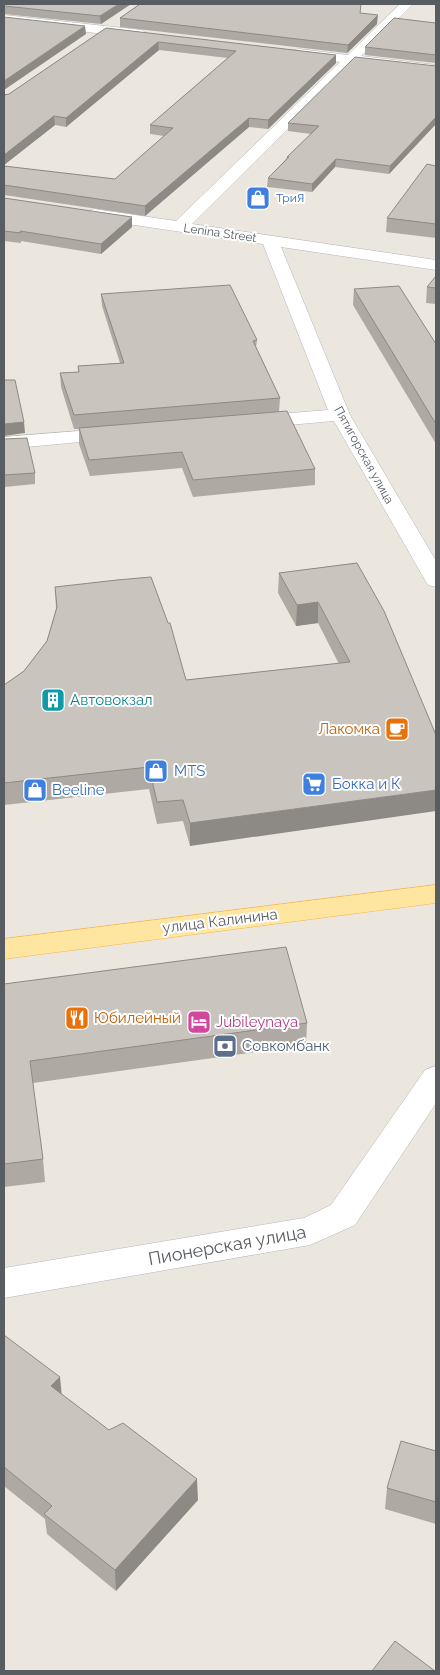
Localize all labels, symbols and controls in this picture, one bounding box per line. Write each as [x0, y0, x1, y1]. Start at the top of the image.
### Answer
shop icon: ТриЯ [245, 185, 271, 211]
place label: ТриЯ [276, 191, 304, 205]
street label: Lenina Street [183, 221, 257, 245]
street label: Пятигорская улица [331, 404, 397, 506]
building icon: Автовокзал [40, 687, 66, 713]
place label: Автовокзал [70, 691, 153, 709]
cafe icon: Лакомка [384, 716, 410, 742]
place label: Лакомка [318, 720, 380, 738]
shop icon: MTS [143, 758, 169, 784]
place label: MTS [174, 762, 205, 780]
supermarket icon: Бокка и К [301, 771, 327, 797]
place label: Бокка и К [332, 775, 401, 793]
shop icon: Beeline [22, 777, 48, 803]
place label: Beeline [52, 781, 105, 799]
street label: улица Калинина [161, 905, 279, 937]
restaurant icon: Юбилейный [64, 1005, 90, 1031]
place label: Юбилейный [94, 1009, 181, 1027]
hotel icon: Jubileynaya [186, 1009, 212, 1035]
place label: Jubileynaya [216, 1013, 298, 1031]
bank icon: Совкомбанк [212, 1033, 238, 1059]
place label: Совкомбанк [242, 1037, 330, 1055]
street label: Пионерская улица [146, 1221, 308, 1269]

